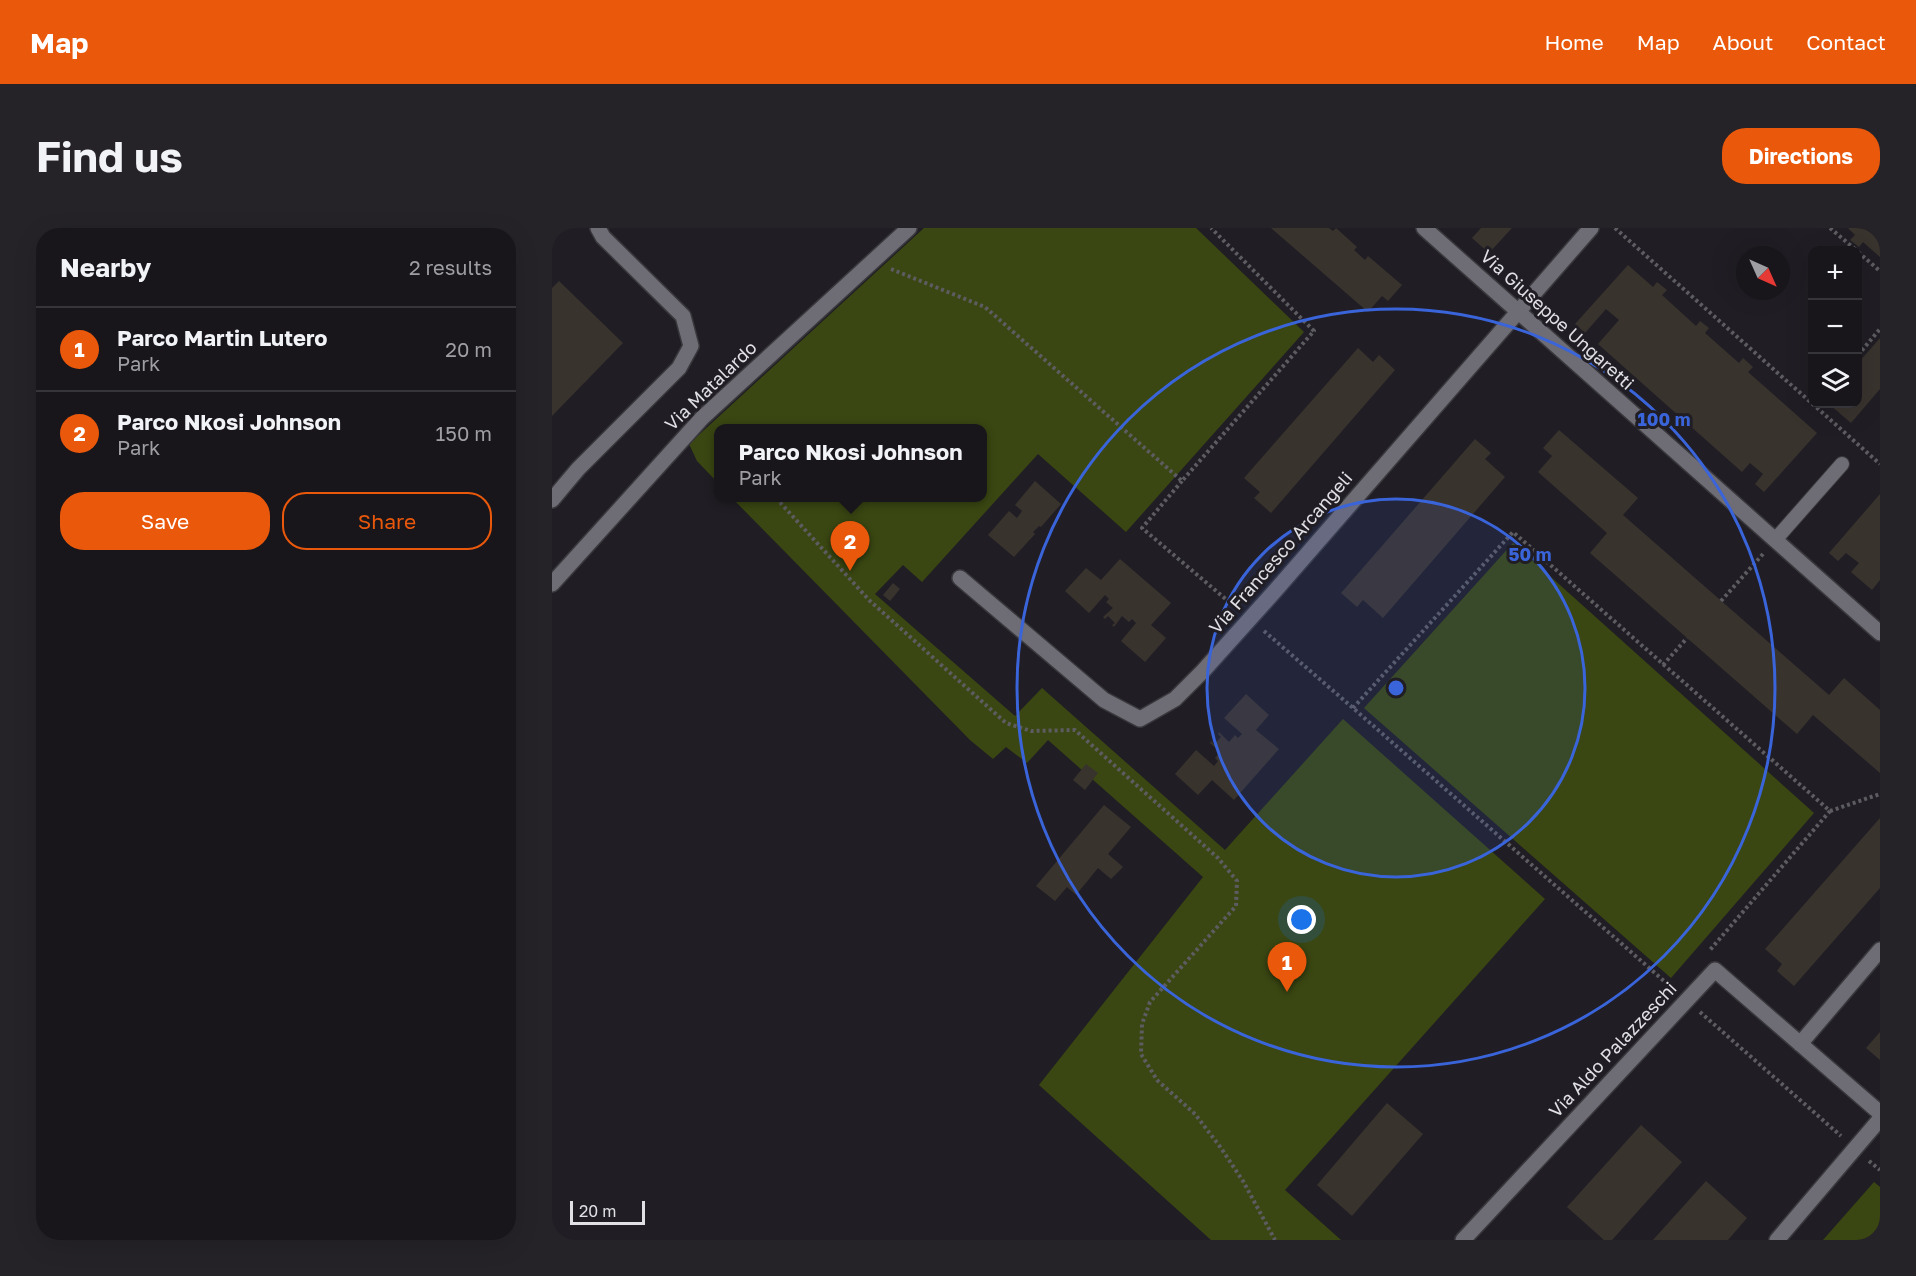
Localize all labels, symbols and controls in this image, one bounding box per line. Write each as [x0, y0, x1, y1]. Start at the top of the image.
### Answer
text: Map [30, 26, 88, 59]
text: Home [1544, 29, 1604, 55]
text: Map [1637, 29, 1680, 55]
text: About [1713, 29, 1773, 55]
text: Contact [1806, 29, 1886, 55]
button: Directions [1722, 128, 1880, 184]
text: Find us [36, 131, 183, 181]
street label: Via Giuseppe Ungaretti [1476, 245, 1639, 394]
north arrow [1736, 246, 1790, 300]
map controls [1808, 246, 1862, 408]
button: + [1808, 246, 1862, 300]
text: Nearby [60, 252, 151, 283]
text: 2 results [409, 255, 492, 279]
button: − [1808, 300, 1862, 354]
text: Parco Martin Lutero [117, 324, 327, 351]
street label: Via Matalardo [660, 336, 761, 435]
text: 1 [74, 337, 85, 361]
text: 20 m [445, 337, 492, 361]
text: Park [117, 351, 160, 375]
button: layers [1808, 354, 1862, 408]
text: Parco Nkosi Johnson [117, 408, 341, 435]
text: 100 m [1638, 408, 1690, 430]
text: 2 [73, 421, 86, 445]
text: 150 m [436, 421, 492, 445]
popup [714, 424, 987, 502]
text: Park [117, 435, 160, 459]
text: Parco Nkosi Johnson [738, 438, 963, 465]
text: Park [738, 465, 782, 489]
street label: Via Francesco Arcangeli [1204, 467, 1357, 638]
button: Save [60, 492, 270, 550]
button: Share [282, 492, 492, 550]
pin: 2 [830, 522, 870, 571]
text: 50 m [1509, 543, 1551, 565]
centre of rings [1386, 678, 1406, 698]
your location [1287, 905, 1316, 934]
pin: 1 [1268, 942, 1306, 992]
street label: Via Aldo Palazzeschi [1544, 977, 1681, 1122]
scale bar [570, 1198, 645, 1226]
text: 20 m [579, 1201, 616, 1221]

